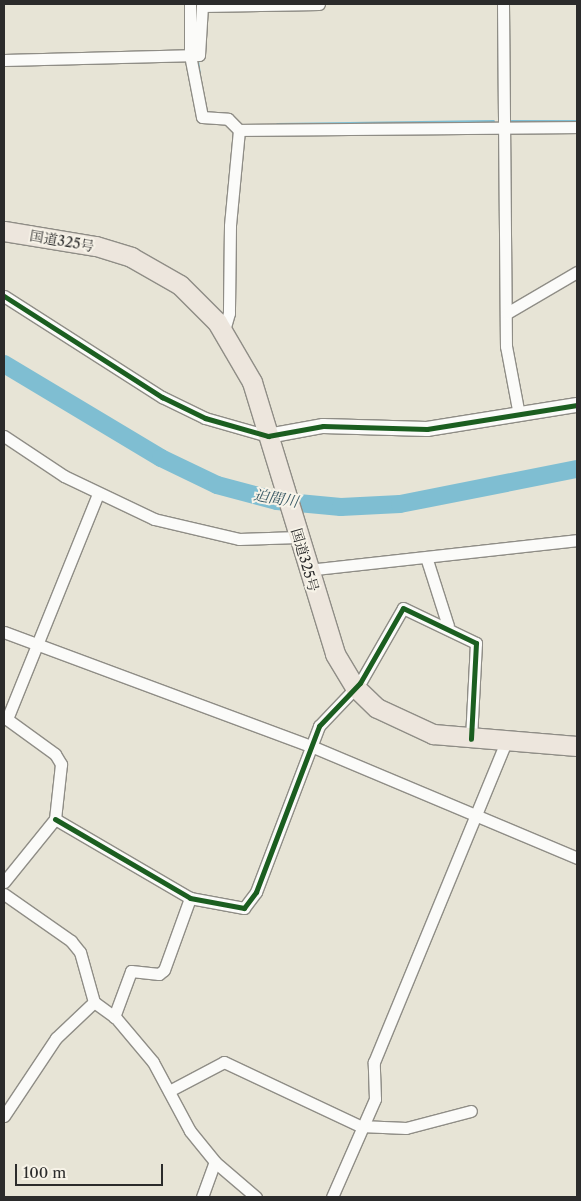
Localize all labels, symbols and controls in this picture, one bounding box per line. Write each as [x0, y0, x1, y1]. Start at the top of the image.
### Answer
street label: 国道325号 [28, 227, 96, 255]
water label: 迫間川 [252, 485, 300, 511]
street label: 国道325号 [288, 526, 322, 594]
scale bar [18, 1154, 165, 1186]
text: 100 m [23, 1163, 66, 1182]

